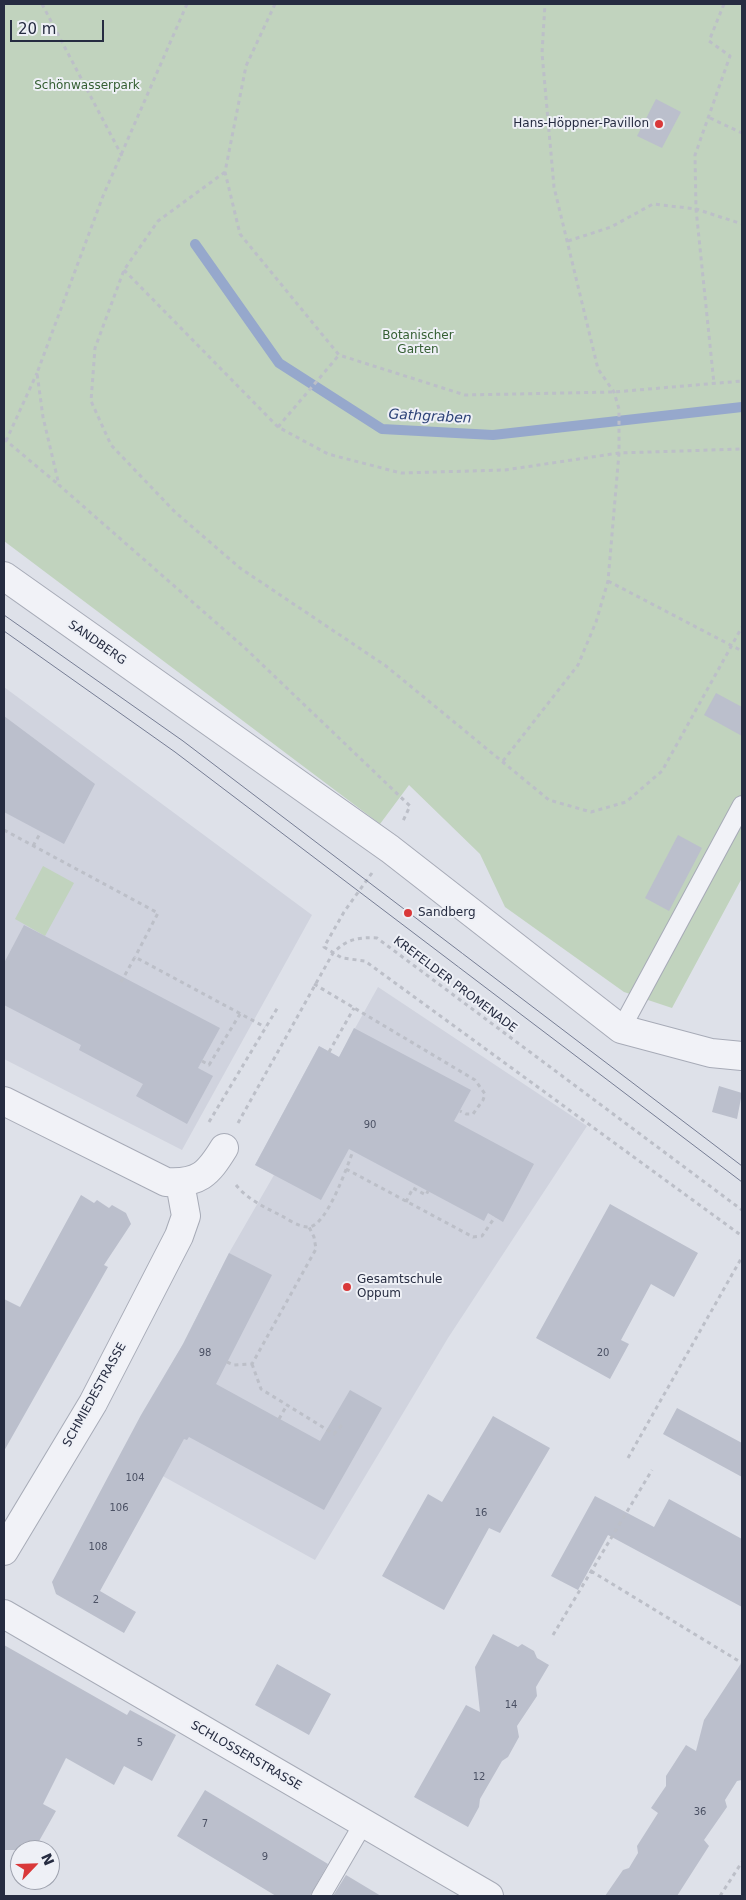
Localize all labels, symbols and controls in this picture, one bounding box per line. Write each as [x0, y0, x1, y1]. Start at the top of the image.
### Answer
scale bar [12, 10, 106, 42]
text: 20 m [18, 20, 56, 38]
park label: Schönwasserpark [34, 79, 140, 93]
place label: Hans-Höppner-Pavillon [513, 117, 649, 131]
marker: Hans-Höppner-Pavillon [653, 118, 665, 130]
park label: Botanischer Garten [382, 329, 454, 357]
water label: Gathgraben [388, 406, 472, 428]
street label: SANDBERG [65, 618, 129, 668]
place label: Sandberg [418, 906, 476, 920]
marker: Sandberg [402, 907, 414, 919]
street label: KREFELDER PROMENADE [390, 934, 520, 1036]
house number: 90 [364, 1119, 376, 1131]
place label: Gesamtschule Oppum [357, 1273, 442, 1301]
marker: Gesamtschule Oppum [341, 1281, 353, 1293]
street label: SCHMIEDESTRASSE [60, 1340, 130, 1450]
house number: 98 [199, 1347, 211, 1359]
house number: 20 [597, 1347, 609, 1359]
house number: 104 [125, 1472, 145, 1484]
house number: 106 [109, 1502, 129, 1514]
house number: 16 [475, 1507, 487, 1519]
house number: 108 [88, 1541, 108, 1553]
house number: 2 [93, 1594, 99, 1606]
house number: 14 [505, 1699, 517, 1711]
street label: SCHLOSSERSTRASSE [188, 1718, 304, 1794]
house number: 5 [137, 1737, 143, 1749]
house number: 12 [473, 1771, 485, 1783]
house number: 36 [694, 1806, 706, 1818]
house number: 7 [202, 1818, 208, 1830]
north arrow [10, 1840, 60, 1890]
text: N [38, 1851, 57, 1868]
house number: 9 [262, 1851, 268, 1863]

